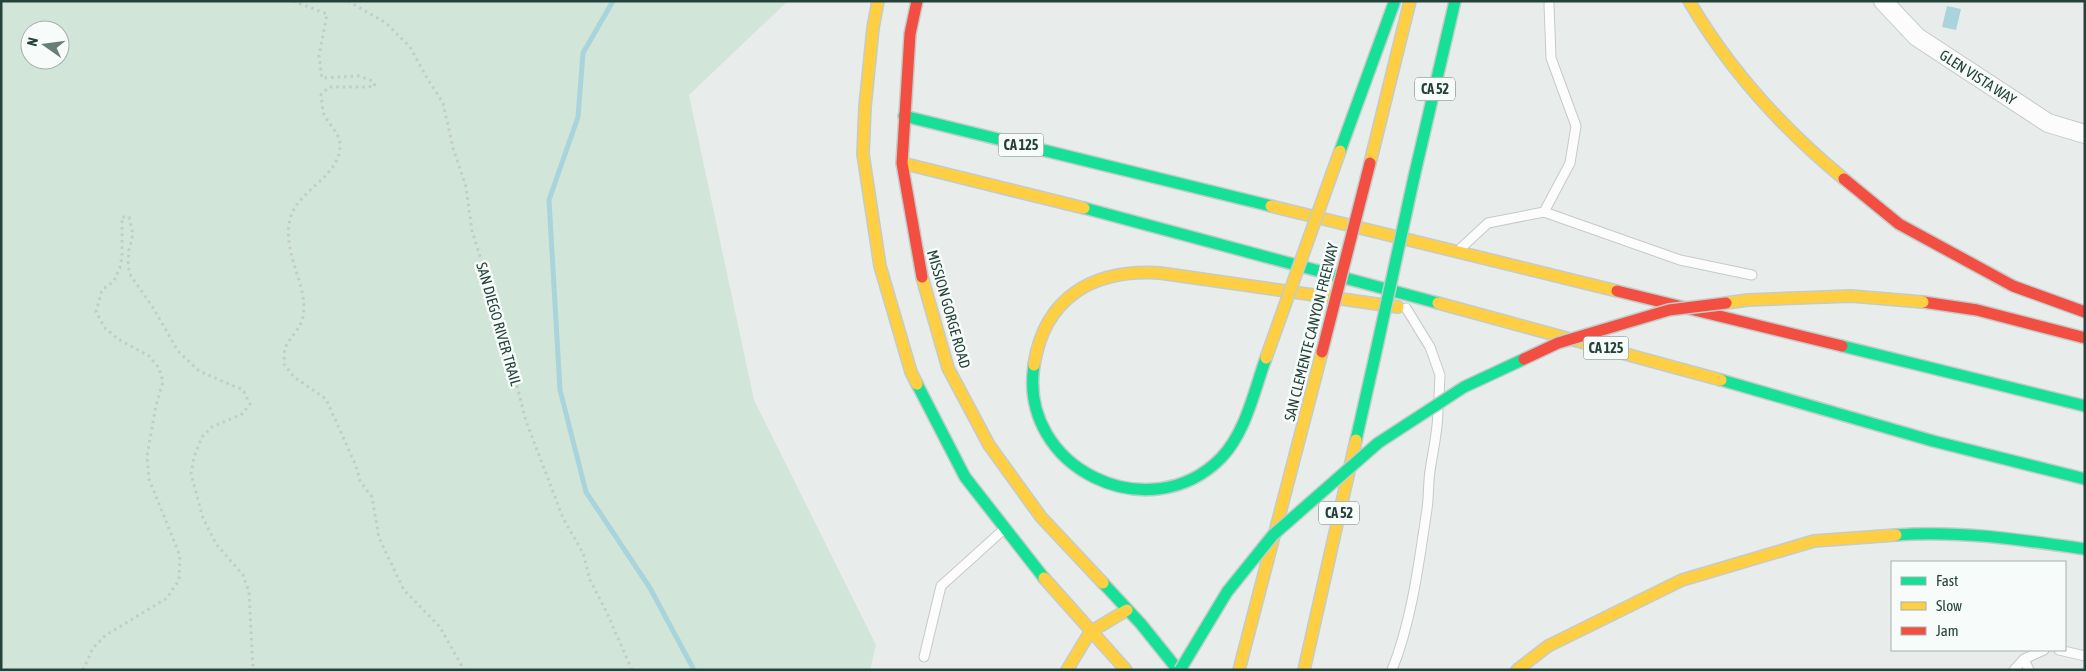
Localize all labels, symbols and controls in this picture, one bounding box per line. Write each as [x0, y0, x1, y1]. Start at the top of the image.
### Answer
north arrow [20, 20, 70, 70]
text: N [24, 36, 41, 48]
street label: GLEN VISTA WAY [1937, 46, 2020, 108]
road number: CA 52 [1415, 78, 1455, 100]
road number: CA 125 [998, 134, 1044, 156]
street label: SAN CLEMENTE CANYON FREEWAY [1281, 241, 1341, 423]
street label: MISSION GORGE ROAD [924, 248, 974, 370]
street label: SAN DIEGO RIVER TRAIL [473, 260, 525, 388]
road number: CA 125 [1584, 336, 1628, 359]
road number: CA 52 [1319, 502, 1359, 524]
legend [1891, 561, 2066, 651]
text: Fast [1936, 572, 1958, 589]
text: Slow [1936, 597, 1962, 614]
text: Jam [1936, 622, 1959, 639]

